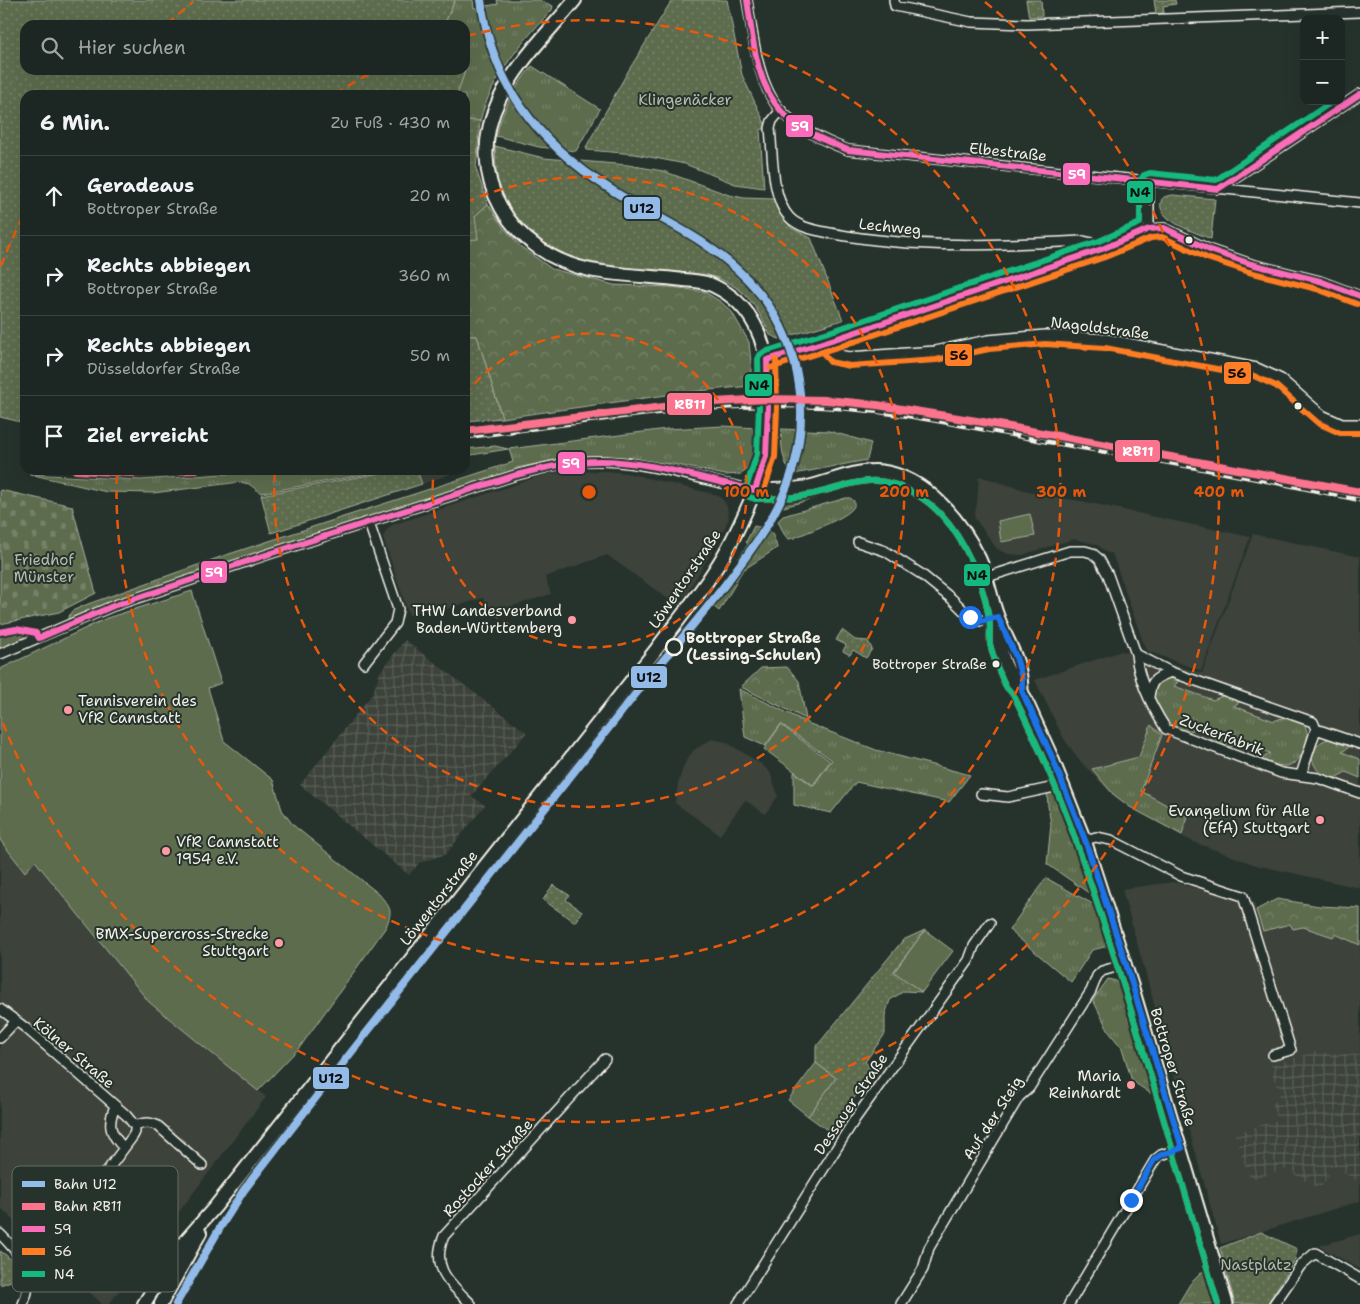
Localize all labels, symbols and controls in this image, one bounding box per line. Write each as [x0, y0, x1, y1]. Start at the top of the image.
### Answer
map controls [1300, 15, 1345, 105]
button: + [1300, 15, 1345, 60]
search box [20, 20, 470, 75]
icon: search [38, 34, 66, 62]
text: Hier suchen [78, 35, 186, 60]
button: − [1300, 60, 1345, 105]
park label: Klingenäcker [638, 90, 732, 110]
text: 6 Min. [40, 109, 110, 137]
text: Zu Fuß · 430 m [331, 112, 450, 133]
line badge: 59 [785, 114, 814, 138]
text: 59 [791, 117, 809, 135]
street label: Elbestraße [968, 138, 1048, 166]
line badge: 59 [1062, 162, 1091, 186]
text: 59 [1068, 165, 1086, 183]
text: Geradeaus [87, 173, 194, 198]
line badge: N4 [1126, 180, 1154, 204]
icon: ahead [40, 182, 68, 210]
text: N4 [1130, 183, 1151, 201]
text: 20 m [409, 185, 450, 206]
line badge: U12 [623, 196, 661, 220]
text: Bottroper Straße [87, 198, 218, 219]
text: U12 [629, 199, 655, 217]
street label: Lechweg [858, 214, 922, 240]
unlabelled marker [1184, 235, 1194, 245]
text: Rechts abbiegen [87, 253, 251, 278]
icon: right [40, 262, 68, 290]
text: 360 m [398, 265, 450, 286]
text: Bottroper Straße [87, 278, 218, 299]
street label: Nagoldstraße [1049, 312, 1151, 344]
text: Rechts abbiegen [87, 333, 251, 358]
icon: right [40, 342, 68, 370]
line badge: 56 [944, 343, 973, 367]
text: 50 m [410, 345, 450, 366]
text: 56 [950, 346, 968, 364]
text: Düsseldorfer Straße [87, 358, 241, 379]
line badge: 56 [1223, 361, 1252, 385]
text: 56 [1228, 364, 1246, 382]
line badge: N4 [744, 373, 773, 397]
text: N4 [749, 376, 770, 394]
line badge: RB11 [666, 392, 713, 416]
text: RB11 [674, 395, 706, 413]
unlabelled marker [1293, 401, 1303, 411]
icon: arrive [40, 422, 68, 450]
text: Ziel erreicht [87, 423, 208, 448]
line badge: RB11 [1114, 439, 1161, 463]
text: RB11 [1122, 442, 1154, 460]
line badge: 59 [557, 451, 586, 475]
text: 59 [562, 454, 580, 472]
text: 100 m [723, 482, 769, 502]
text: 200 m [879, 482, 929, 502]
text: 300 m [1036, 482, 1086, 502]
text: 400 m [1194, 482, 1244, 502]
centre of rings [580, 483, 598, 501]
street label: Löwentorstraße [644, 525, 726, 633]
park label: Friedhof Münster [14, 550, 74, 587]
line badge: 59 [200, 560, 228, 584]
text: 59 [205, 563, 223, 581]
line badge: N4 [963, 563, 991, 587]
text: N4 [967, 566, 988, 584]
place label: THW Landesverband Baden-Württemberg [412, 601, 562, 638]
route start [959, 606, 982, 629]
marker: THW Landesverband Baden-Württemberg [566, 614, 578, 626]
place label: Bottroper Straße (Lessing-Schulen) [686, 628, 821, 665]
marker: Bottroper Straße (Lessing-Schulen) [665, 638, 683, 656]
place label: Bottroper Straße [872, 655, 987, 673]
marker: Bottroper Straße [991, 659, 1001, 669]
line badge: U12 [630, 665, 668, 689]
text: U12 [636, 668, 662, 686]
place label: Tennisverein des VfR Cannstatt [78, 691, 197, 728]
marker: Tennisverein des VfR Cannstatt [62, 704, 74, 716]
street label: Zuckerfabrik [1177, 710, 1267, 760]
place label: Evangelium für Alle (EfA) Stuttgart [1168, 801, 1310, 838]
marker: Evangelium für Alle (EfA) Stuttgart [1314, 814, 1326, 826]
place label: VfR Cannstatt 1954 e.V. [176, 832, 279, 869]
marker: VfR Cannstatt 1954 e.V. [160, 845, 172, 857]
street label: Löwentorstraße [395, 846, 483, 950]
place label: BMX-Supercross-Strecke Stuttgart [95, 924, 269, 961]
marker: BMX-Supercross-Strecke Stuttgart [273, 937, 285, 949]
street label: Bottroper Straße [1145, 1005, 1201, 1129]
street label: Kölner Straße [29, 1013, 119, 1093]
street label: Dessauer Straße [810, 1049, 892, 1159]
line badge: U12 [312, 1066, 350, 1090]
place label: Maria Reinhardt [1049, 1066, 1122, 1103]
text: U12 [318, 1069, 344, 1087]
street label: Auf der Steig [959, 1072, 1027, 1164]
marker: Maria Reinhardt [1125, 1079, 1137, 1091]
street label: Rostocker Straße [439, 1115, 537, 1221]
legend [12, 1166, 178, 1292]
text: Bahn U12 [54, 1175, 117, 1193]
route end [1120, 1189, 1143, 1212]
text: Bahn RB11 [54, 1197, 122, 1215]
text: 59 [54, 1220, 72, 1238]
text: 56 [54, 1242, 72, 1260]
park label: Nastplatz [1220, 1255, 1292, 1275]
text: N4 [54, 1265, 75, 1283]

